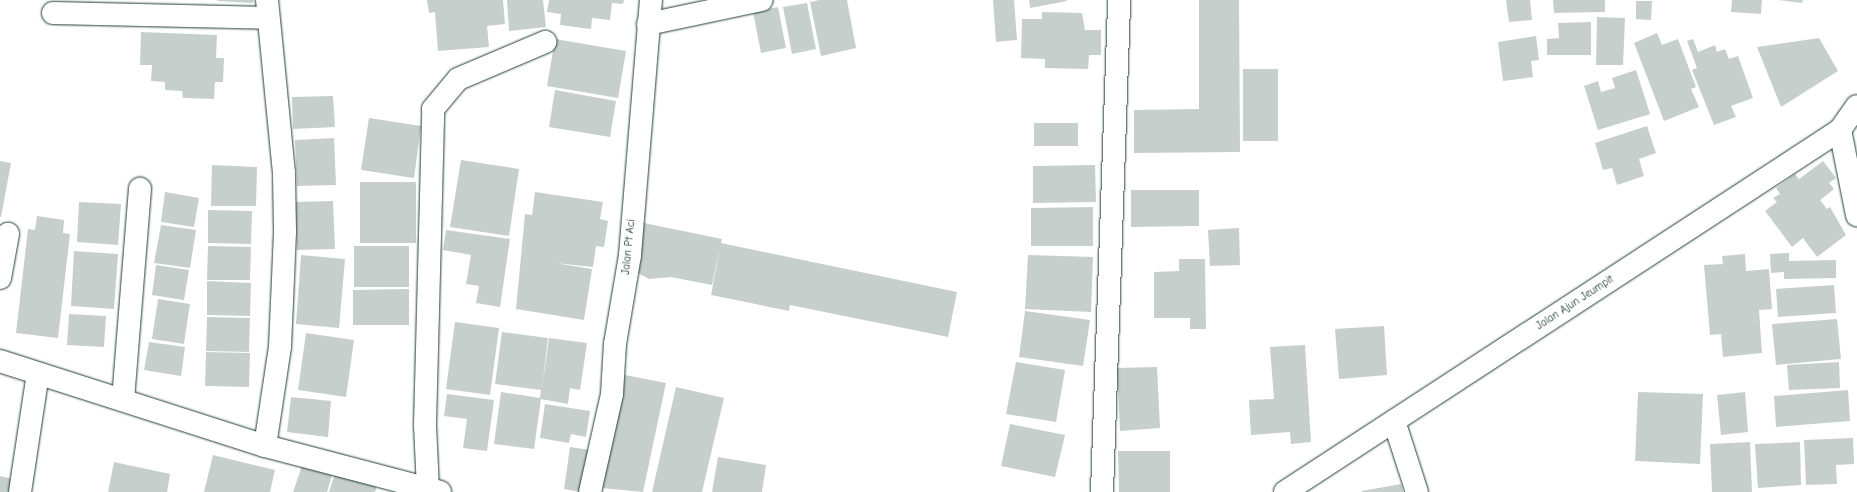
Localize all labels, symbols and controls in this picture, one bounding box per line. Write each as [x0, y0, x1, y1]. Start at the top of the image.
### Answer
street label: Jalan Pt Aci [620, 219, 638, 275]
street label: Jalan Ajun Jeumpit [1534, 273, 1616, 333]

